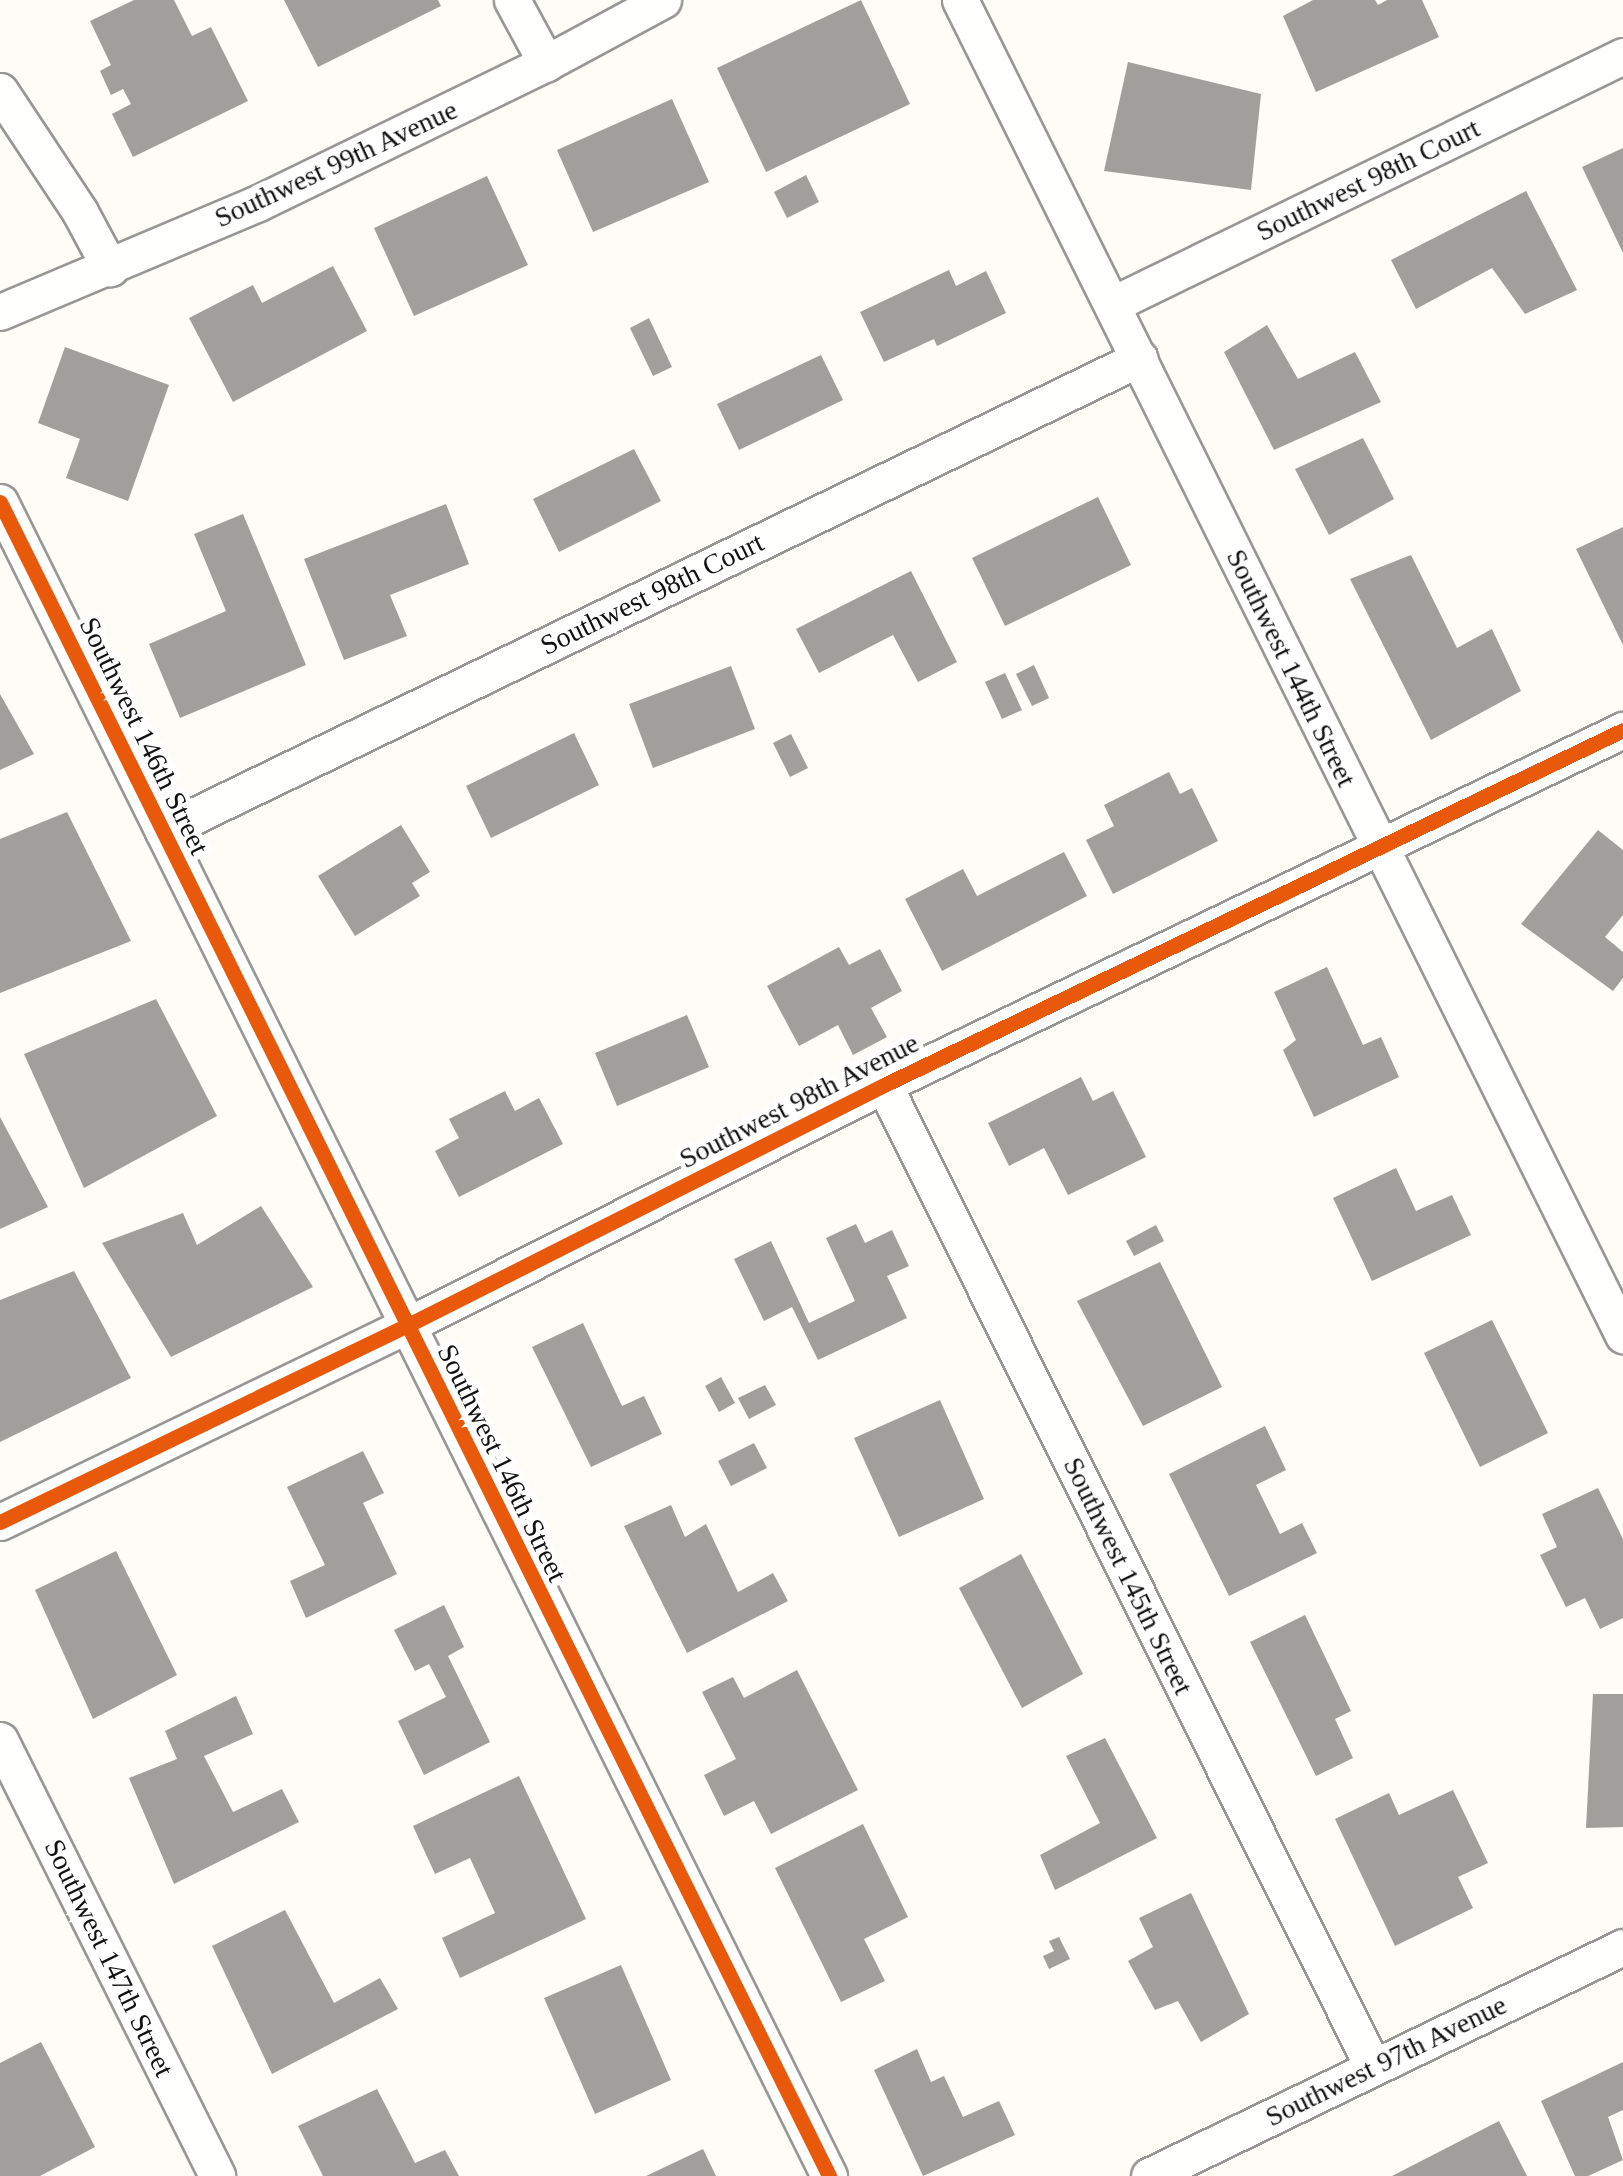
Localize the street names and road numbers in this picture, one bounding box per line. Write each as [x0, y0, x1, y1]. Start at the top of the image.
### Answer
street label: Southwest 99th Avenue [209, 93, 463, 235]
street label: Southwest 98th Court [1251, 111, 1485, 249]
street label: Southwest 98th Court [535, 525, 769, 663]
street label: Southwest 144th Street [1219, 544, 1363, 792]
street label: Southwest 146th Street [72, 612, 216, 860]
street label: Southwest 98th Avenue [673, 1026, 925, 1176]
street label: Southwest 146th Street [430, 1339, 574, 1587]
street label: Southwest 145th Street [1056, 1452, 1200, 1700]
street label: Southwest 147th Street [37, 1834, 181, 2082]
street label: Southwest 97th Avenue [1259, 1988, 1513, 2134]

